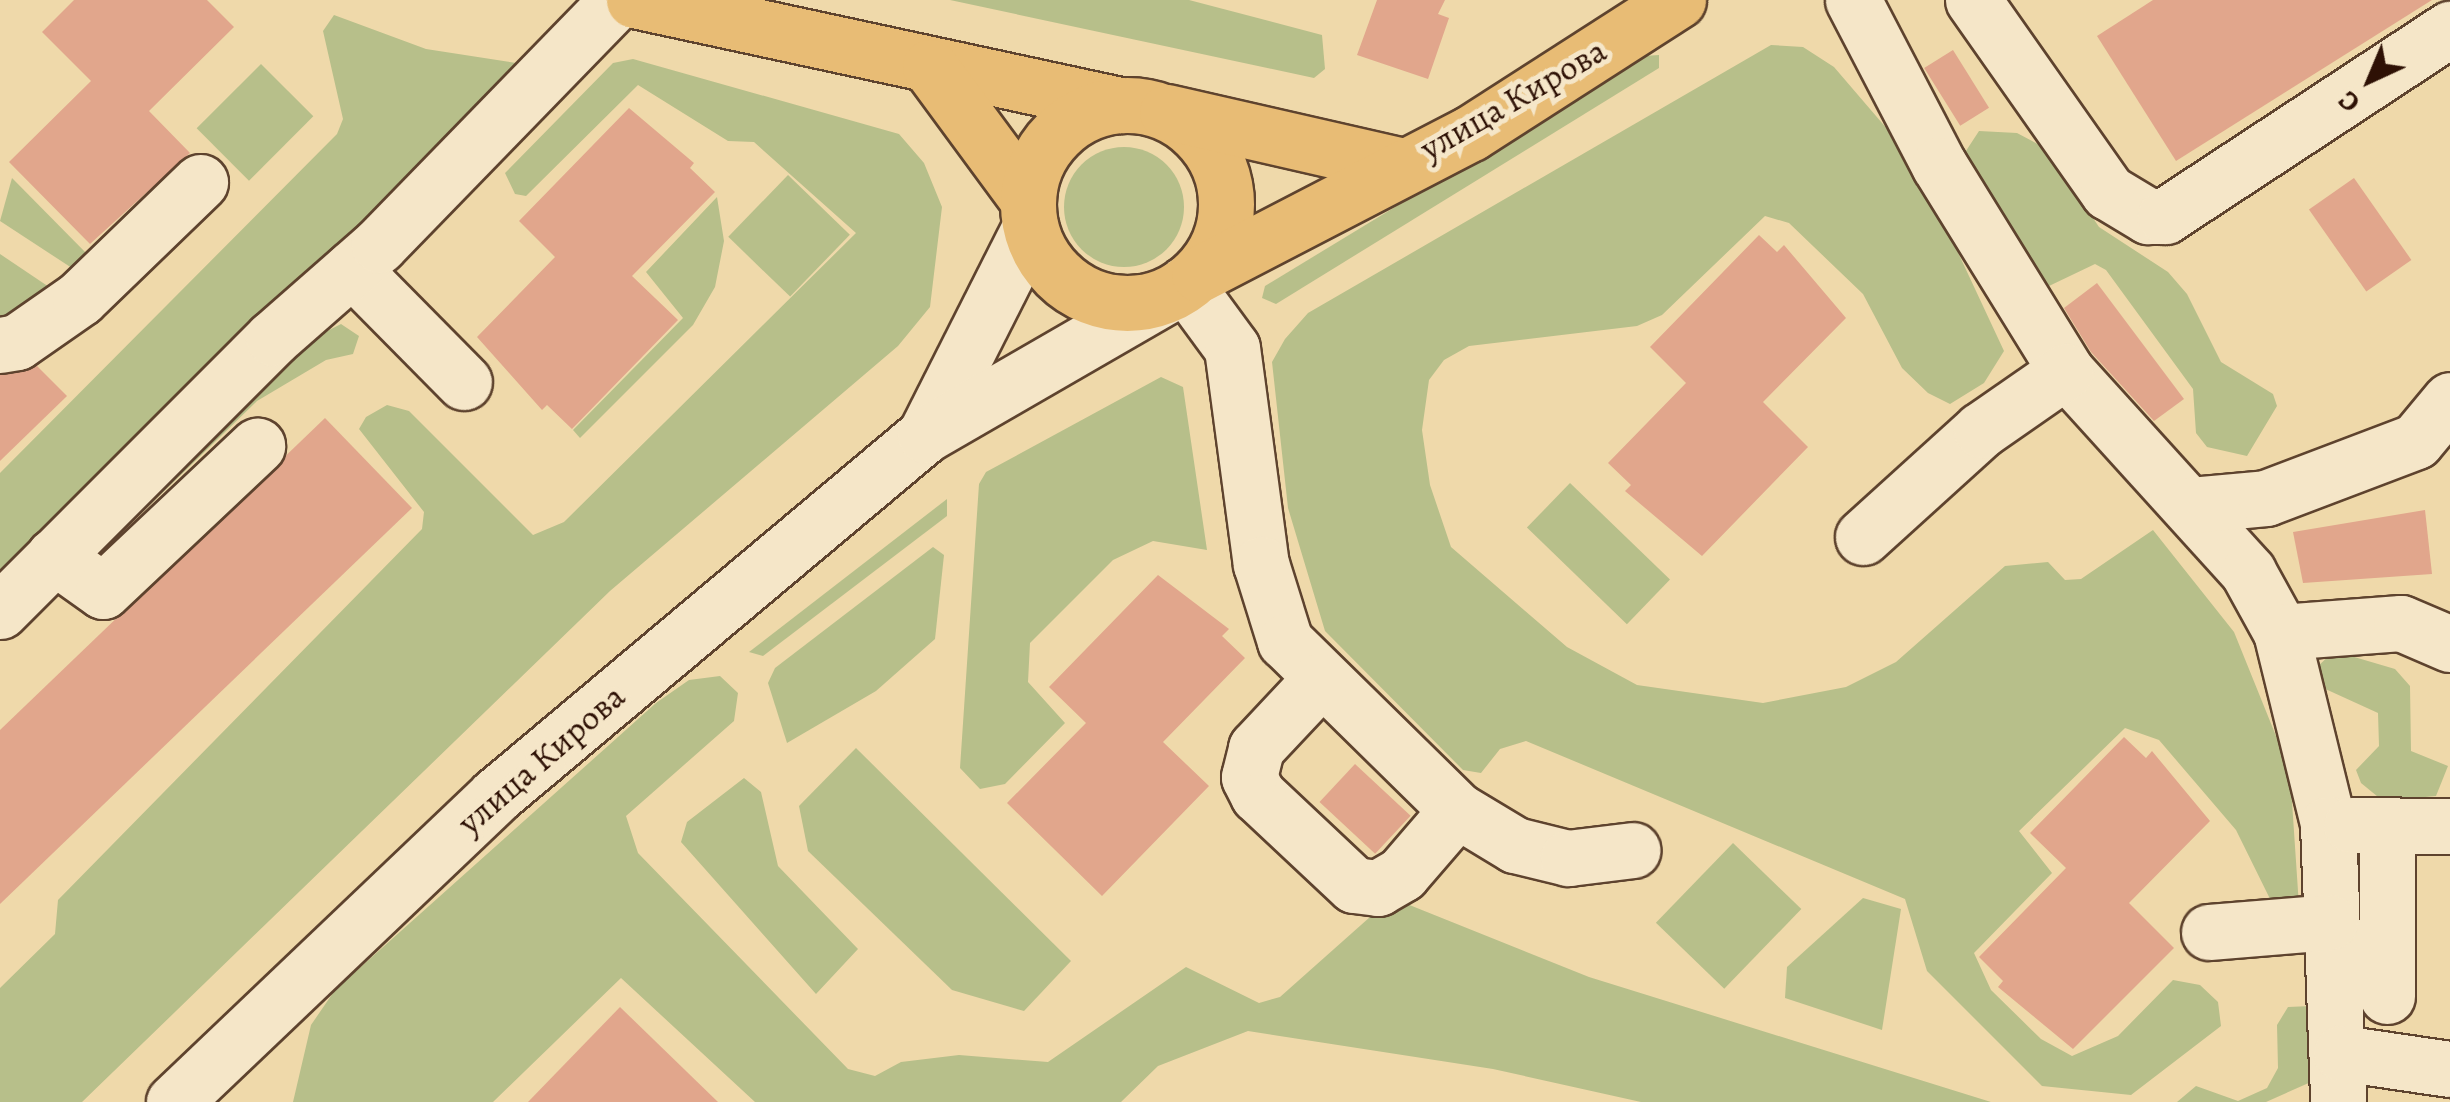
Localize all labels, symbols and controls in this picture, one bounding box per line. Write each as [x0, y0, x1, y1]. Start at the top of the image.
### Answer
street label: улица Кирова [1412, 29, 1614, 169]
north arrow [2320, 30, 2420, 130]
text: С [2330, 82, 2369, 121]
street label: улица Кирова [449, 675, 633, 843]

